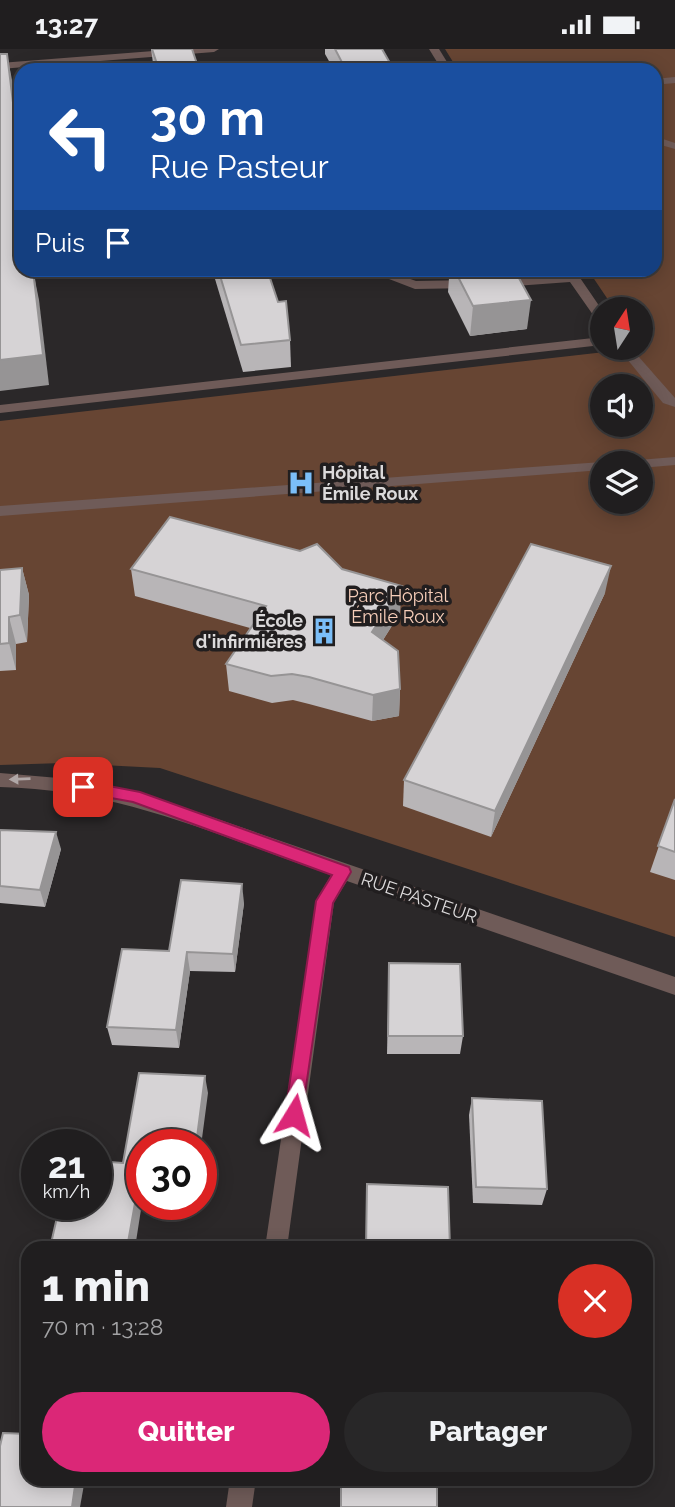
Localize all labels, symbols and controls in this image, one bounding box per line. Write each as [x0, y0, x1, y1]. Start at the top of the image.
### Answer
text: 13:27 [35, 10, 98, 40]
text: 30 m [150, 89, 265, 146]
icon: left [35, 91, 126, 182]
text: Rue Pasteur [150, 148, 329, 185]
icon: arrive [99, 224, 137, 262]
text: Puis [35, 228, 85, 258]
north arrow [590, 297, 653, 361]
map controls [590, 297, 653, 514]
button: sound [590, 374, 653, 437]
button: layers [590, 451, 653, 514]
place label: Hôpital Émile Roux [322, 462, 419, 504]
hospital icon: Hôpital Émile Roux [286, 468, 316, 498]
park label: Parc Hôpital Émile Roux [347, 585, 449, 627]
place label: École d'infirmiéres [196, 610, 303, 652]
building icon: École d'infirmiéres [309, 616, 339, 646]
pin [53, 757, 113, 817]
icon: arrive [64, 768, 102, 806]
one-way arrow [9, 774, 31, 785]
street label: RUE PASTEUR [358, 868, 480, 927]
position arrow [257, 1078, 331, 1152]
speed limit sign: 30 [126, 1129, 217, 1220]
text: 21 [48, 1145, 85, 1186]
text: km/h [43, 1181, 90, 1202]
text: 1 min [42, 1262, 150, 1311]
button: close [558, 1264, 632, 1338]
text: 70 m · 13:28 [42, 1313, 163, 1340]
button: Quitter [42, 1392, 330, 1472]
button: Partager [344, 1392, 632, 1472]

